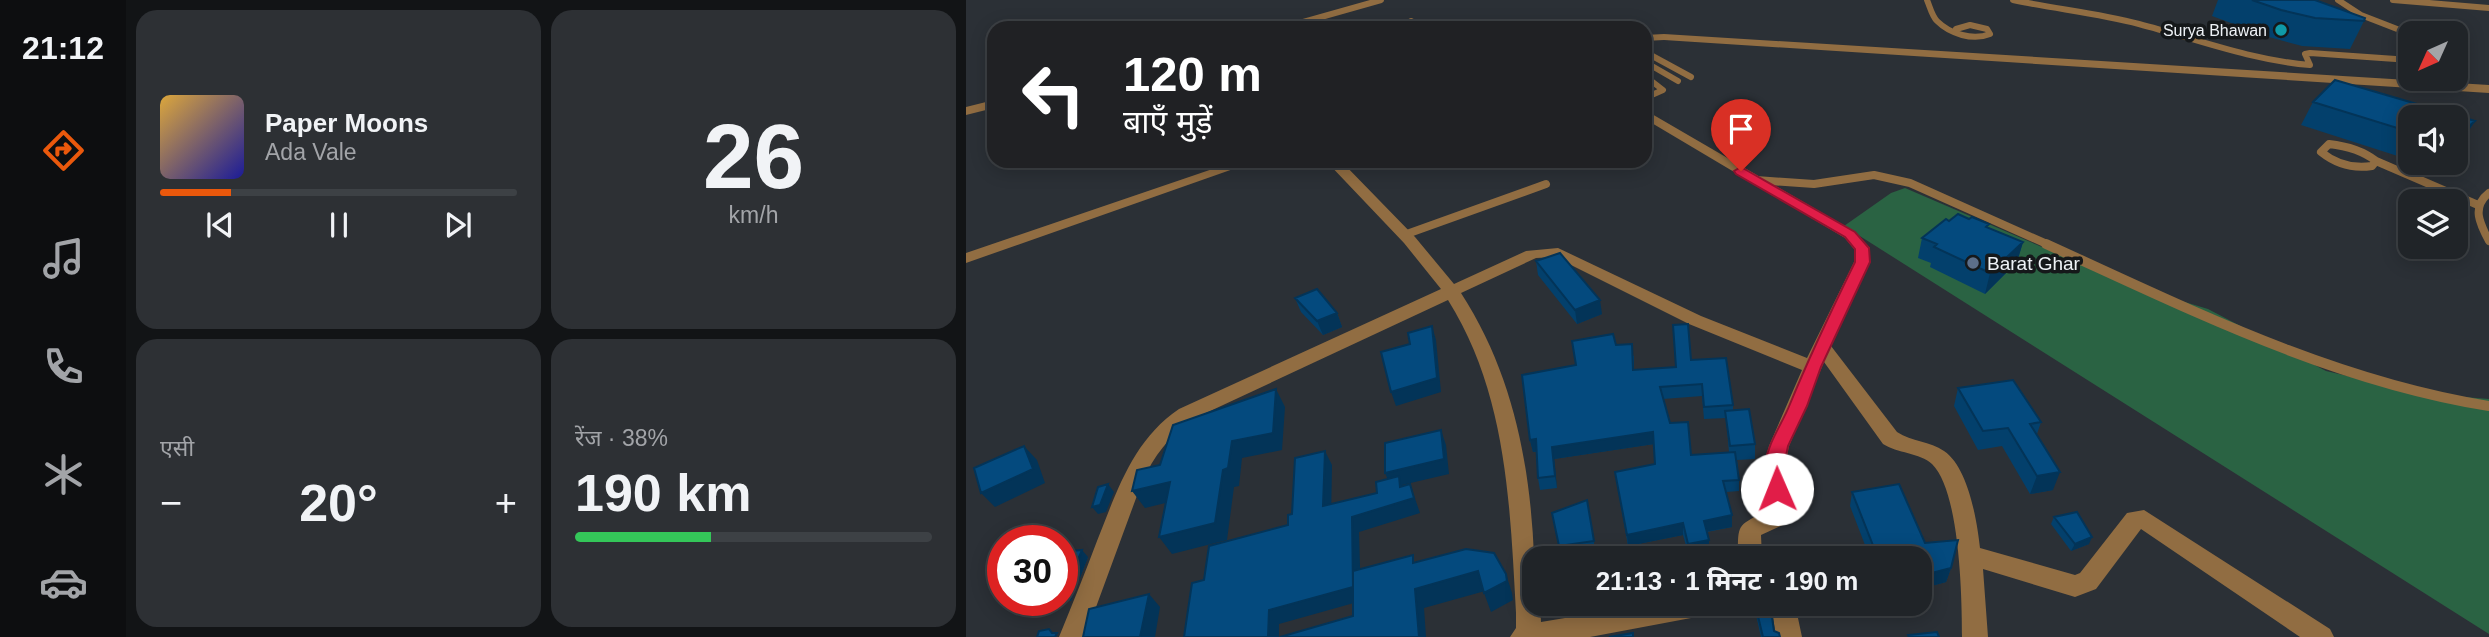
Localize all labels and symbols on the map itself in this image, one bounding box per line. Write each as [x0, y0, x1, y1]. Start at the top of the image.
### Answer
north arrow [2398, 21, 2468, 91]
place label: Surya Bhawan [2163, 22, 2267, 39]
marker: Surya Bhawan [2273, 22, 2289, 38]
pin [1711, 99, 1771, 171]
place label: Barat Ghar [1987, 253, 2081, 274]
marker: Barat Ghar [1965, 255, 1981, 271]
position arrow [1740, 452, 1814, 526]
speed limit sign: 30 [987, 525, 1078, 616]

